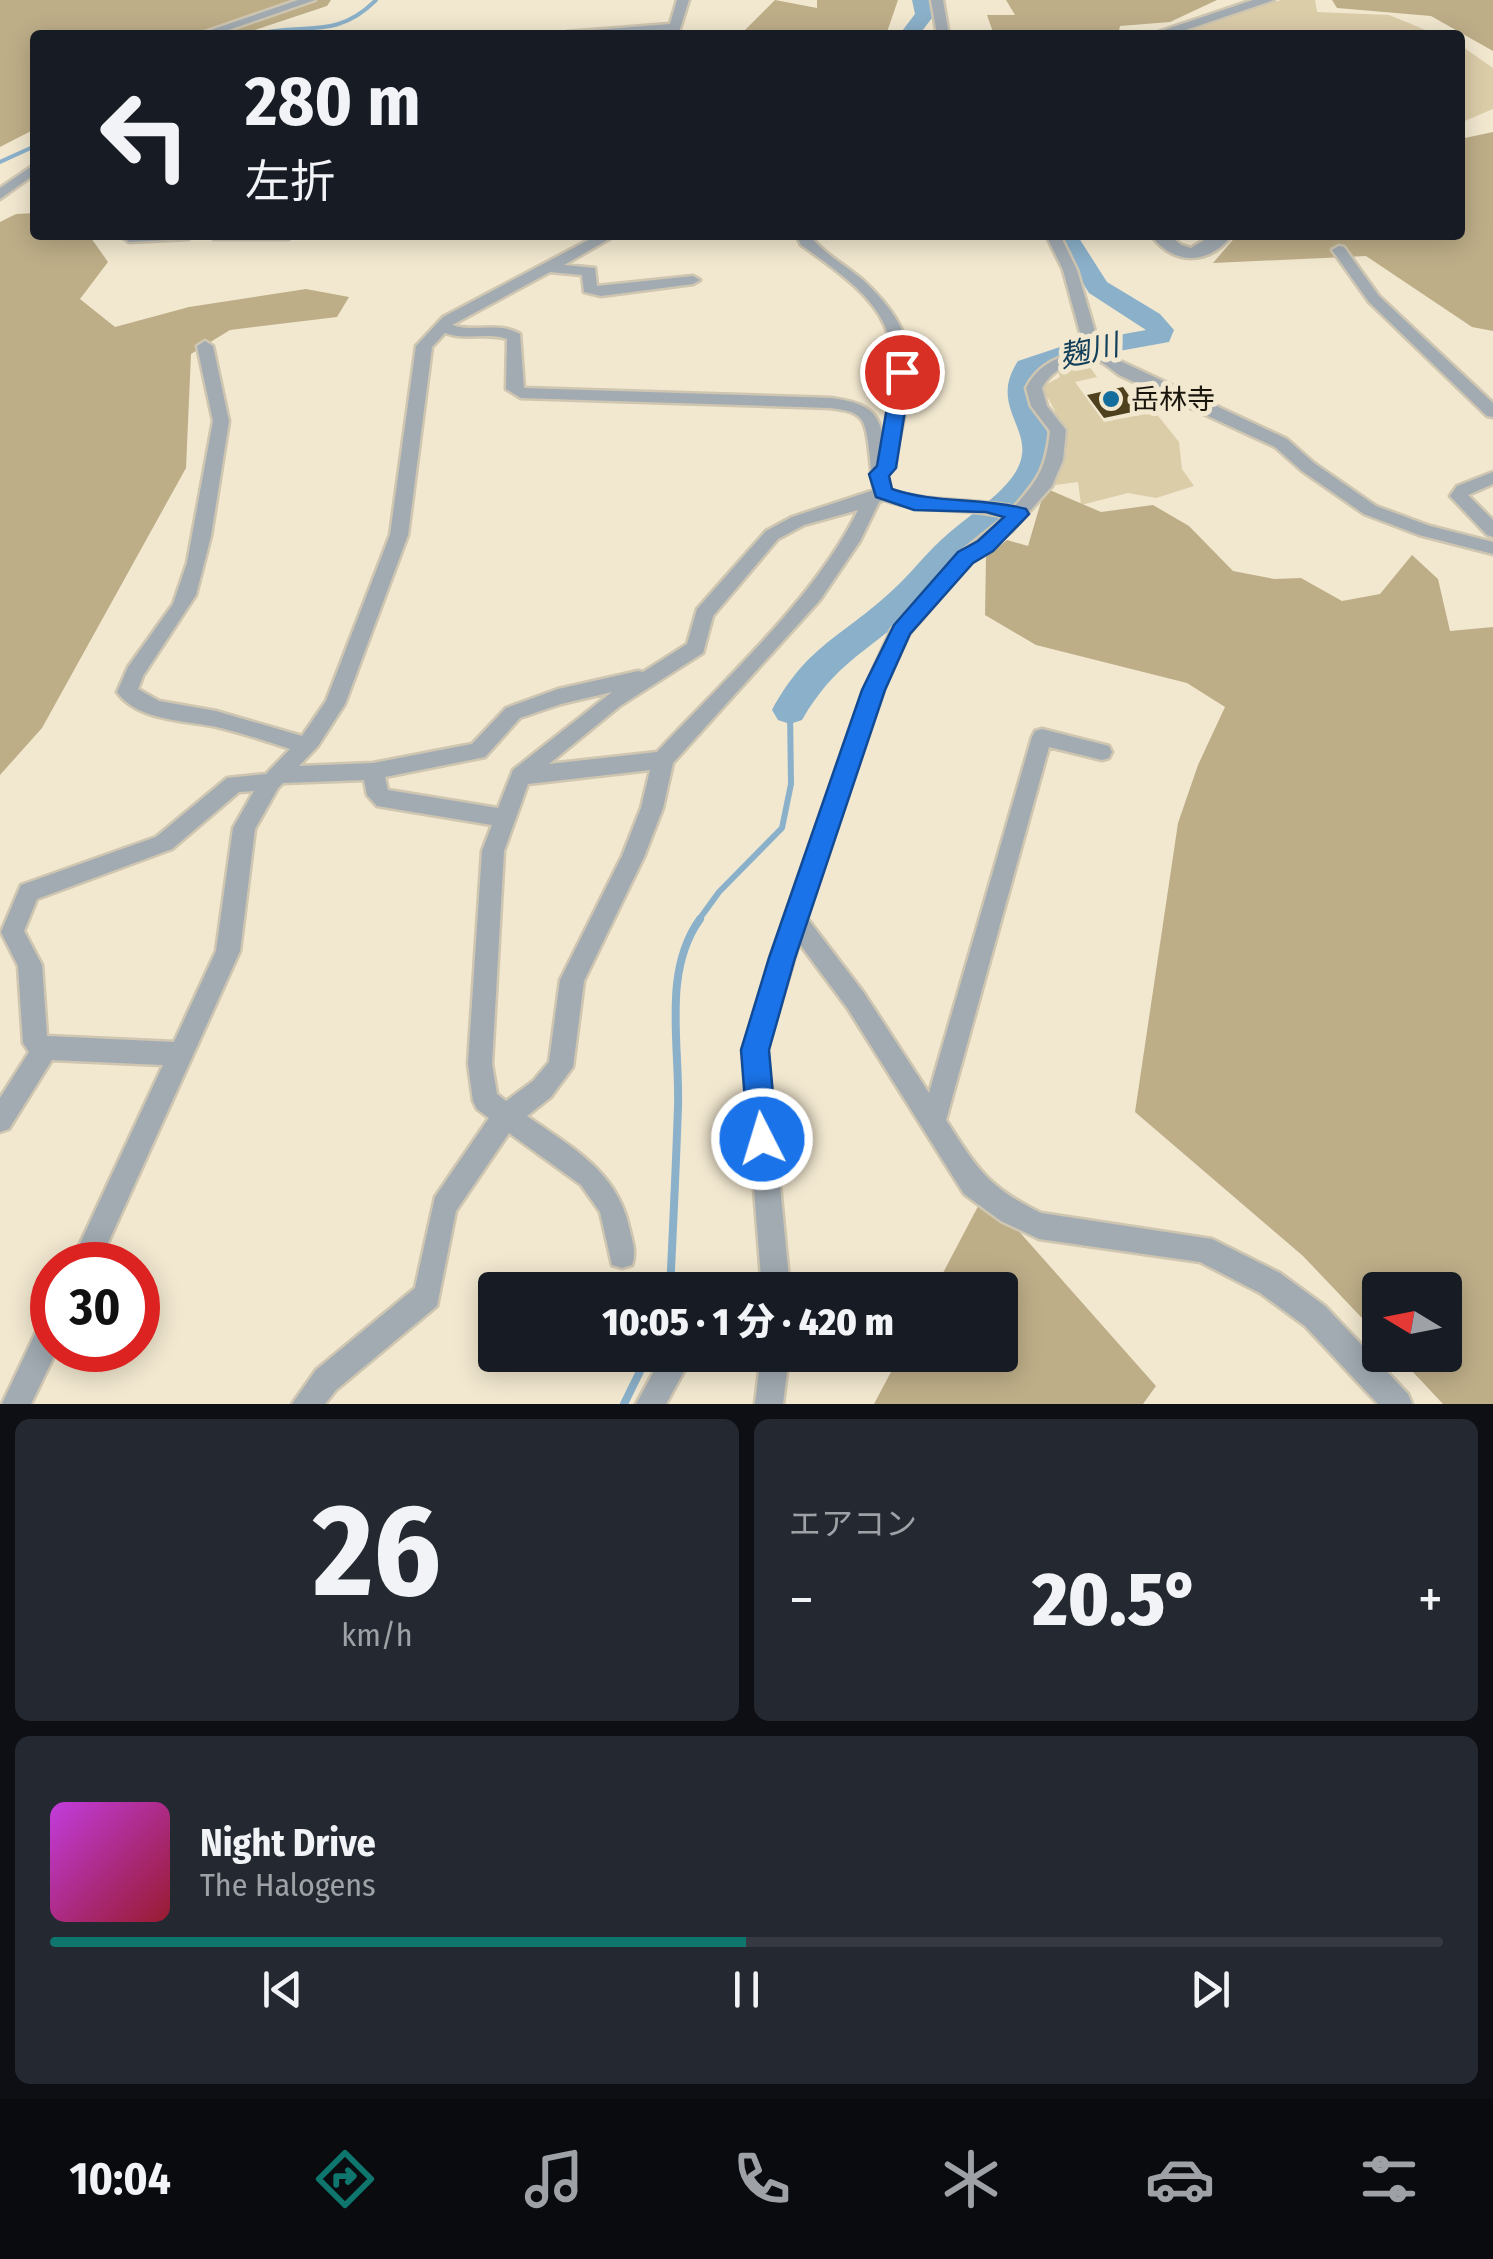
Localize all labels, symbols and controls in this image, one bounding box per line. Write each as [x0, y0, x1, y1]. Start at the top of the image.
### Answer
text: 280 m [245, 60, 421, 144]
icon: left [80, 70, 210, 200]
text: 左折 [245, 155, 335, 209]
water label: 麹川 [1056, 326, 1125, 375]
pin [860, 330, 945, 415]
icon: arrive [875, 345, 930, 400]
place label: 岳林寺 [1131, 383, 1215, 416]
marker: 岳林寺 [1100, 388, 1122, 410]
position arrow [710, 1087, 814, 1191]
speed limit sign: 30 [30, 1242, 160, 1372]
north arrow [1362, 1272, 1462, 1372]
map controls [1362, 1272, 1462, 1372]
text: 10:05 · 1 分 · 420 m [602, 1299, 894, 1345]
text: 26 [313, 1473, 441, 1629]
text: エアコン [789, 1505, 917, 1543]
text: 20.5° [1033, 1555, 1199, 1645]
text: − [789, 1567, 814, 1633]
text: + [1418, 1567, 1443, 1633]
text: km/h [341, 1616, 413, 1654]
text: Night Drive [200, 1820, 376, 1866]
text: The Halogens [200, 1866, 376, 1904]
icon: previous [255, 1962, 310, 2017]
icon: pause [719, 1962, 774, 2017]
icon: next [1183, 1962, 1238, 2017]
icon: directions [310, 2144, 380, 2214]
icon: music [519, 2144, 589, 2214]
icon: phone [727, 2144, 797, 2214]
icon: climate [936, 2144, 1006, 2214]
icon: car [1145, 2144, 1215, 2214]
icon: filters [1354, 2144, 1424, 2214]
text: 10:04 [69, 2152, 171, 2206]

